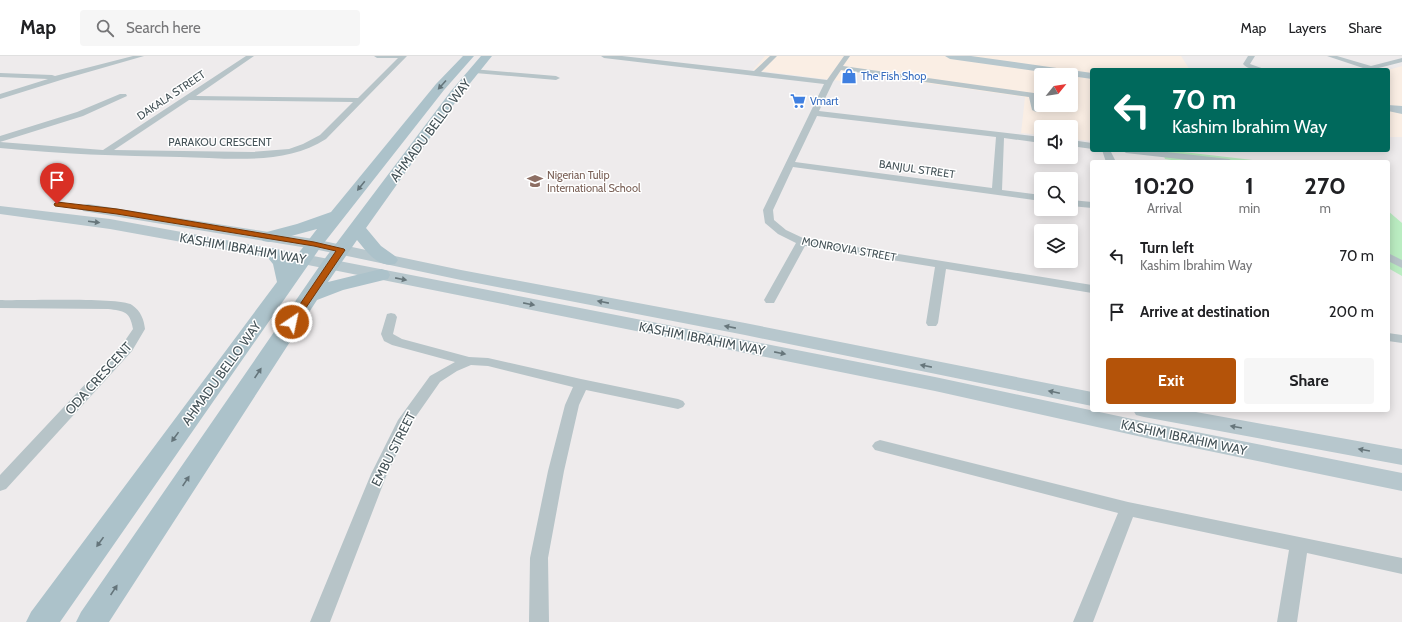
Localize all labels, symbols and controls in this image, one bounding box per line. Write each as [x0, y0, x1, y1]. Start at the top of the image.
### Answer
search box [80, 10, 360, 46]
text: Map [20, 16, 56, 39]
icon: search [94, 17, 116, 39]
text: Search here [126, 19, 201, 37]
text: Map [1241, 19, 1266, 37]
text: Layers [1288, 19, 1326, 37]
text: Share [1348, 19, 1382, 37]
street label: DAKALA STREET [134, 67, 208, 123]
shop icon: The Fish Shop [840, 67, 858, 85]
north arrow [1034, 68, 1078, 112]
map controls [1034, 68, 1078, 268]
place label: The Fish Shop [861, 69, 926, 83]
street label: AHMADU BELLO WAY [386, 75, 474, 185]
one-way arrow [438, 79, 447, 90]
text: 70 m [1172, 82, 1236, 116]
icon: left [1106, 84, 1158, 136]
supermarket icon: Vmart [789, 92, 807, 110]
place label: Vmart [810, 94, 839, 108]
text: Kashim Ibrahim Way [1172, 116, 1327, 138]
button: sound [1034, 120, 1078, 164]
street label: PARAKOU CRESCENT [168, 135, 272, 149]
street label: BANJUL STREET [878, 157, 956, 181]
pin [40, 163, 74, 204]
place label: Nigerian Tulip International School [547, 168, 641, 195]
icon: arrive [46, 169, 68, 191]
text: 10:20 [1134, 171, 1195, 200]
text: 1 [1245, 171, 1254, 200]
text: 270 [1304, 171, 1346, 200]
school or university icon: Nigerian Tulip International School [526, 172, 544, 190]
button: search [1034, 172, 1078, 216]
one-way arrow [356, 180, 365, 191]
text: Arrival [1147, 200, 1182, 216]
text: min [1239, 200, 1260, 216]
text: m [1319, 200, 1331, 216]
one-way arrow [88, 219, 100, 225]
button: layers [1034, 224, 1078, 268]
street label: KASHIM IBRAHIM WAY [179, 229, 308, 267]
street label: MONROVIA STREET [801, 234, 898, 264]
text: Turn left [1140, 239, 1194, 257]
icon: left [1106, 245, 1128, 267]
text: 70 m [1340, 247, 1374, 265]
text: Kashim Ibrahim Way [1140, 257, 1252, 273]
one-way arrow [395, 276, 407, 282]
one-way arrow [596, 299, 609, 305]
position arrow [271, 301, 313, 343]
icon: arrive [1106, 301, 1128, 323]
one-way arrow [522, 302, 535, 308]
text: Arrive at destination [1140, 303, 1270, 321]
text: 200 m [1329, 303, 1374, 321]
street label: AHMADU BELLO WAY [178, 317, 264, 428]
street label: KASHIM IBRAHIM WAY [638, 318, 767, 358]
one-way arrow [724, 323, 736, 329]
street label: ODA CRESCENT [61, 338, 135, 418]
one-way arrow [774, 351, 786, 357]
button: Exit [1106, 358, 1236, 404]
button: Share [1244, 358, 1374, 404]
one-way arrow [920, 362, 933, 368]
one-way arrow [254, 368, 262, 378]
one-way arrow [1048, 388, 1060, 394]
street label: EMBU STREET [367, 409, 419, 489]
street label: KASHIM IBRAHIM WAY [1120, 416, 1249, 458]
one-way arrow [1230, 424, 1242, 430]
one-way arrow [171, 431, 179, 442]
one-way arrow [1358, 447, 1370, 453]
one-way arrow [182, 476, 190, 487]
one-way arrow [95, 537, 104, 548]
one-way arrow [110, 584, 117, 595]

